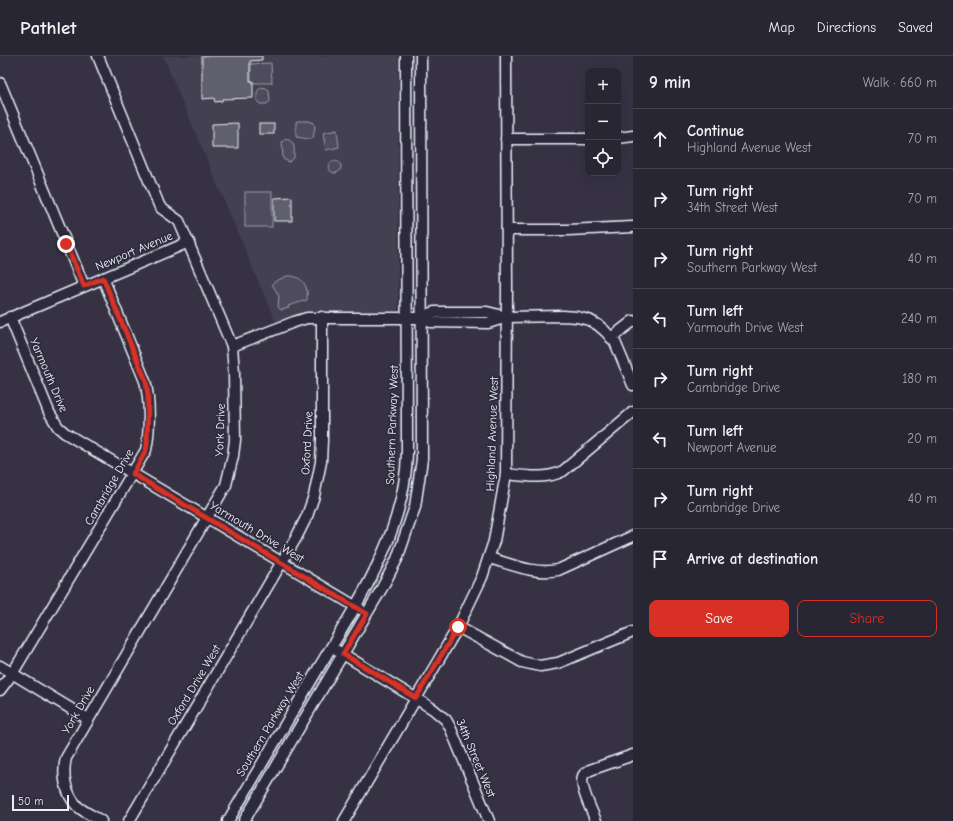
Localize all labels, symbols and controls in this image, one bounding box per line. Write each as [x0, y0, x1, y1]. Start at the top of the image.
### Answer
text: Pathlet [20, 17, 76, 39]
text: Map [768, 19, 795, 36]
text: Directions [817, 19, 876, 36]
text: Saved [898, 19, 933, 36]
map controls [585, 68, 621, 176]
button: + [585, 68, 621, 104]
text: 9 min [649, 73, 691, 92]
text: Walk · 660 m [863, 75, 937, 90]
button: − [585, 104, 621, 140]
text: Continue [687, 122, 744, 140]
icon: ahead [649, 128, 671, 150]
text: 70 m [908, 131, 937, 146]
button: locate [585, 140, 621, 176]
text: Highland Avenue West [687, 140, 811, 155]
text: Turn right [687, 182, 753, 200]
icon: right [649, 188, 671, 210]
text: 70 m [908, 191, 937, 206]
text: 34th Street West [687, 200, 778, 215]
street label: Newport Avenue [93, 228, 175, 274]
route end [57, 235, 75, 253]
text: Turn right [687, 242, 753, 260]
icon: right [649, 248, 671, 270]
text: 40 m [908, 251, 937, 266]
text: Southern Parkway West [687, 260, 817, 275]
text: Turn left [687, 302, 743, 320]
icon: left [649, 308, 671, 330]
text: 240 m [901, 311, 937, 326]
text: Yarmouth Drive West [687, 320, 803, 335]
street label: Yarmouth Drive [27, 336, 71, 414]
text: Turn right [687, 362, 753, 380]
street label: Southern Parkway West [383, 364, 401, 485]
icon: right [649, 368, 671, 390]
text: 180 m [902, 371, 937, 386]
street label: Highland Avenue West [483, 376, 501, 492]
text: Cambridge Drive [687, 380, 780, 395]
street label: York Drive [212, 403, 228, 457]
street label: Oxford Drive [298, 411, 316, 475]
text: Turn left [687, 422, 743, 440]
icon: left [649, 428, 671, 450]
text: 20 m [907, 431, 937, 446]
text: Newport Avenue [687, 440, 776, 455]
street label: Cambridge Drive [81, 446, 137, 528]
text: Turn right [687, 482, 753, 500]
icon: right [649, 488, 671, 510]
text: 40 m [908, 491, 937, 506]
street label: Yarmouth Drive West [207, 498, 307, 566]
text: Cambridge Drive [687, 500, 780, 515]
icon: arrive [649, 548, 671, 570]
text: Arrive at destination [687, 550, 818, 568]
button: Save [649, 600, 789, 637]
button: Share [797, 600, 937, 637]
route start [449, 618, 467, 636]
street label: Oxford Drive West [164, 642, 224, 728]
street label: Southern Parkway West [233, 669, 307, 779]
street label: York Drive [59, 683, 97, 737]
street label: 34th Street West [453, 717, 499, 800]
scale bar [12, 793, 69, 812]
text: 50 m [18, 795, 43, 808]

